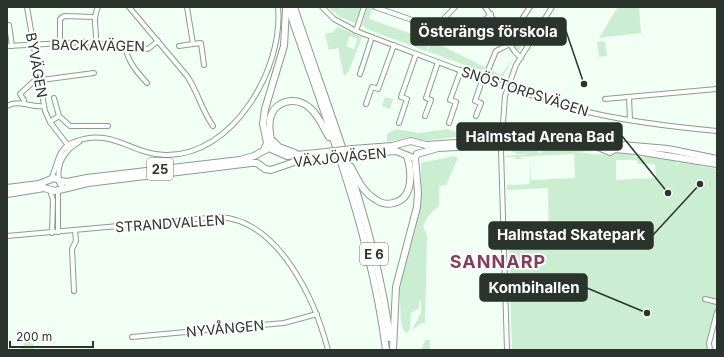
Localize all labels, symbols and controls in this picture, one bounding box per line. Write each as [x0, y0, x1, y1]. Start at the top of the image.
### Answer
callout: Österängs förskola [411, 18, 566, 45]
text: Österängs förskola [418, 22, 558, 41]
street label: BYVÄGEN [23, 31, 51, 99]
street label: BACKAVÄGEN [51, 36, 145, 54]
street label: SNÖSTORPSVÄGEN [459, 62, 591, 120]
callout: Halmstad Arena Bad [457, 123, 622, 150]
text: Halmstad Arena Bad [466, 127, 614, 146]
street label: VÄXJÖVÄGEN [293, 144, 387, 170]
road number: 25 [147, 158, 173, 180]
street label: STRANDVALLEN [115, 211, 225, 235]
callout: Halmstad Skatepark [489, 222, 653, 249]
text: Halmstad Skatepark [497, 225, 645, 244]
road number: E 6 [360, 243, 388, 265]
district label: SANNARP [450, 251, 546, 272]
callout: Kombihallen [480, 274, 587, 301]
text: Kombihallen [488, 278, 580, 297]
street label: NYVÅNGEN [185, 315, 265, 340]
scale bar [10, 323, 93, 349]
text: 200 m [16, 329, 52, 344]

